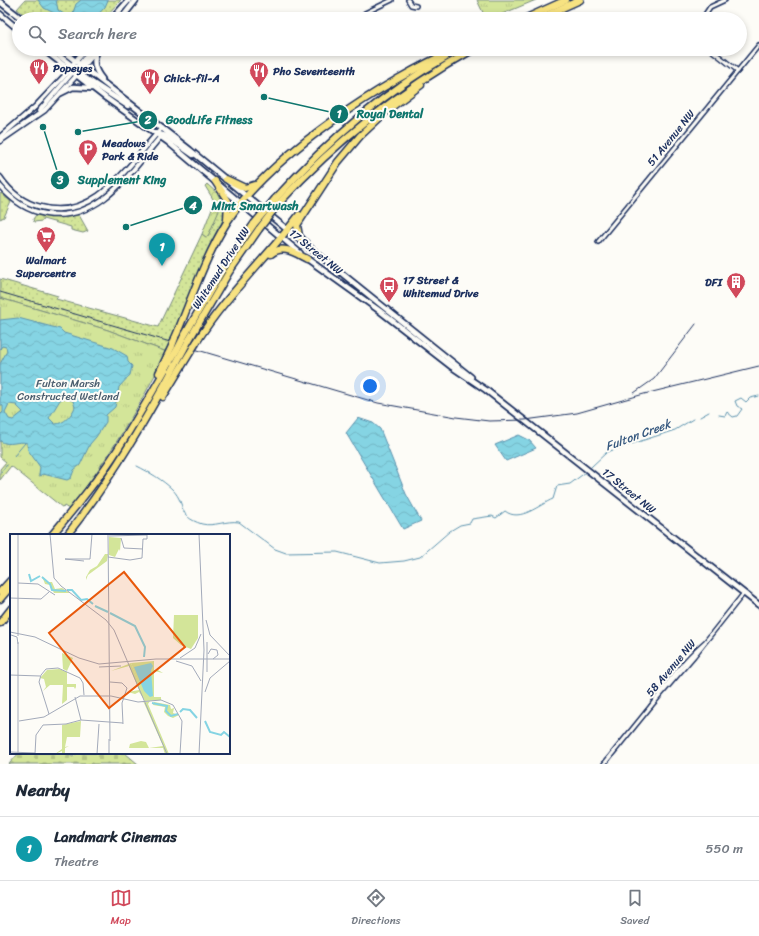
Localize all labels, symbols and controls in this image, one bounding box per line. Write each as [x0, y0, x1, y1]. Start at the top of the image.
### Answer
search box [12, 12, 747, 56]
text: Search here [58, 21, 137, 47]
icon: search [26, 23, 48, 45]
restaurant icon: Popeyes [28, 57, 50, 85]
place label: Popeyes [53, 59, 93, 78]
restaurant icon: Pho Seventeenth [248, 60, 270, 88]
place label: Pho Seventeenth [273, 62, 355, 81]
restaurant icon: Chick-fil-A [139, 67, 161, 95]
place label: Chick-fil-A [163, 69, 220, 88]
callout: Royal Dental [329, 102, 431, 126]
text: 1 [336, 103, 342, 125]
text: Royal Dental [356, 103, 424, 125]
street label: 51 Avenue NW [642, 105, 700, 171]
callout: GoodLife Fitness [138, 108, 261, 132]
text: 2 [144, 109, 152, 131]
text: GoodLife Fitness [165, 109, 253, 131]
place label: Meadows Park & Ride [101, 134, 159, 166]
parking icon: Meadows Park & Ride [77, 138, 99, 166]
callout: Supplement King [50, 168, 175, 192]
text: 3 [56, 169, 64, 191]
text: Supplement King [77, 169, 167, 191]
callout: Mint Smartwash [183, 193, 306, 217]
text: 4 [188, 195, 197, 217]
text: Mint Smartwash [210, 195, 299, 217]
street label: Whitemud Drive NW [187, 223, 255, 313]
street label: 17 Street NW [285, 224, 347, 280]
supermarket icon: Walmart Supercentre [35, 225, 57, 253]
pin: 1 [149, 233, 175, 266]
place label: Walmart Supercentre [15, 251, 77, 283]
place label: 17 Street & Whitemud Drive [403, 271, 479, 303]
building icon: DFI [725, 271, 747, 299]
place label: DFI [705, 273, 724, 292]
bus stop icon: 17 Street & Whitemud Drive [378, 275, 400, 303]
park label: Fulton Marsh Constructed Wetland [17, 374, 120, 406]
your location [360, 376, 380, 396]
water label: Fulton Creek [602, 412, 675, 457]
street label: 17 Street NW [598, 463, 660, 519]
inset map [10, 534, 230, 754]
street label: 58 Avenue NW [641, 635, 701, 701]
text: Nearby [16, 775, 70, 805]
text: Landmark Cinemas [54, 824, 177, 850]
text: 1 [26, 837, 32, 860]
text: 550 m [706, 837, 743, 860]
text: Theatre [54, 850, 99, 873]
tab: Map [110, 887, 132, 930]
tab: Directions [351, 887, 401, 930]
tab: Saved [620, 887, 649, 930]

